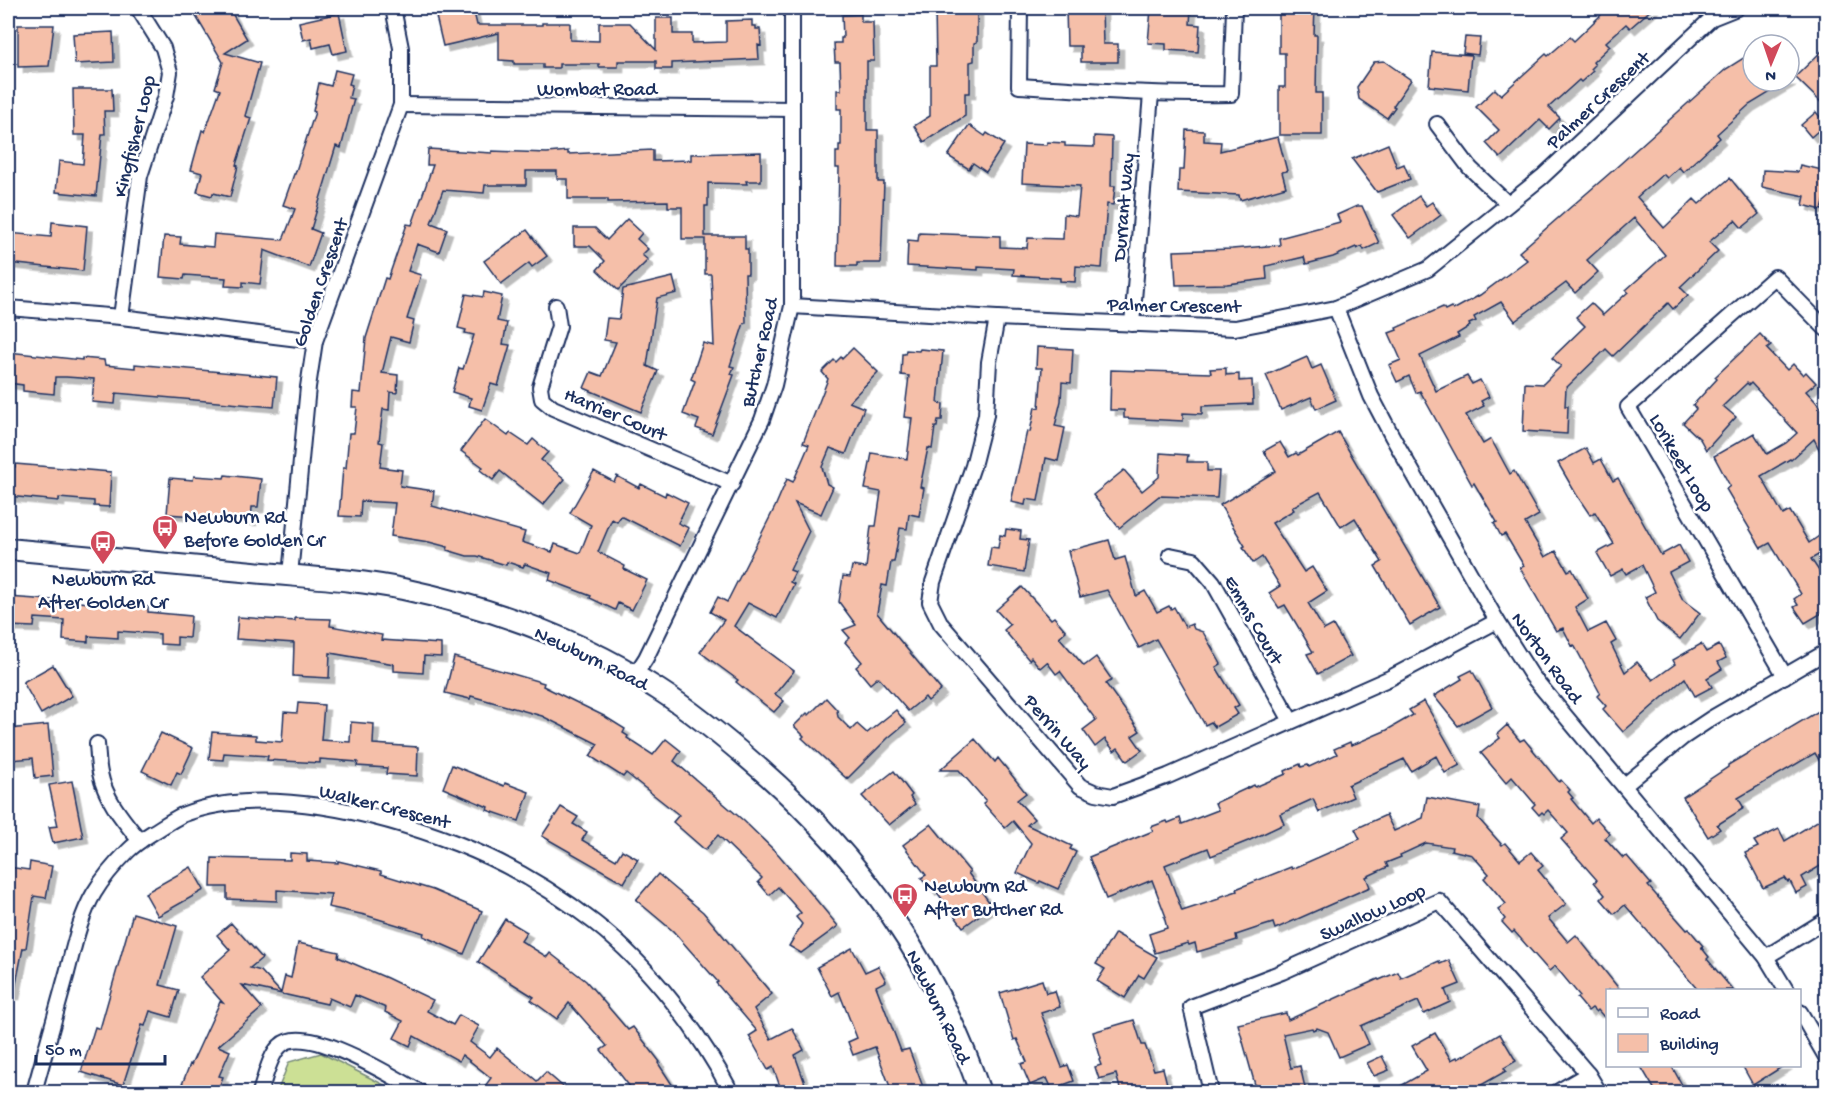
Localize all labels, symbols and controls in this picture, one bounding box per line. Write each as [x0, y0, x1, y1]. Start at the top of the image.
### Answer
north arrow [1741, 33, 1801, 93]
street label: Palmer Crescent [1542, 46, 1657, 156]
text: N [1764, 65, 1776, 84]
street label: Kingfisher Loop [110, 73, 163, 200]
street label: Wombat Road [537, 80, 659, 103]
street label: Durrant Way [1109, 152, 1142, 264]
street label: Golden Crescent [290, 214, 356, 350]
street label: Butcher Road [737, 294, 786, 410]
street label: Palmer Crescent [1106, 295, 1243, 320]
street label: Harrier Court [560, 384, 671, 449]
street label: Lorikeet Loop [1643, 411, 1717, 517]
place label: Newburn Rd Before Golden Cr [183, 508, 327, 554]
bus stop icon: Newburn Rd Before Golden Cr [150, 513, 180, 551]
bus stop icon: Newburn Rd After Golden Cr [88, 528, 118, 566]
place label: Newburn Rd After Golden Cr [38, 570, 170, 616]
street label: Emms Court [1217, 572, 1288, 671]
street label: Norton Road [1504, 609, 1587, 711]
street label: Newburn Road [530, 623, 653, 699]
street label: Perrin Way [1017, 690, 1095, 776]
street label: Walker Crescent [316, 781, 454, 836]
place label: Newburn Rd After Butcher Rd [924, 877, 1064, 923]
bus stop icon: Newburn Rd After Butcher Rd [890, 881, 920, 919]
street label: Swallow Loop [1317, 881, 1430, 948]
street label: Newburn Road [899, 947, 975, 1070]
legend [1606, 989, 1801, 1067]
text: Road [1660, 1005, 1701, 1026]
scale bar [36, 1028, 165, 1066]
text: Building [1659, 1035, 1719, 1056]
text: 50 m [45, 1041, 82, 1062]

